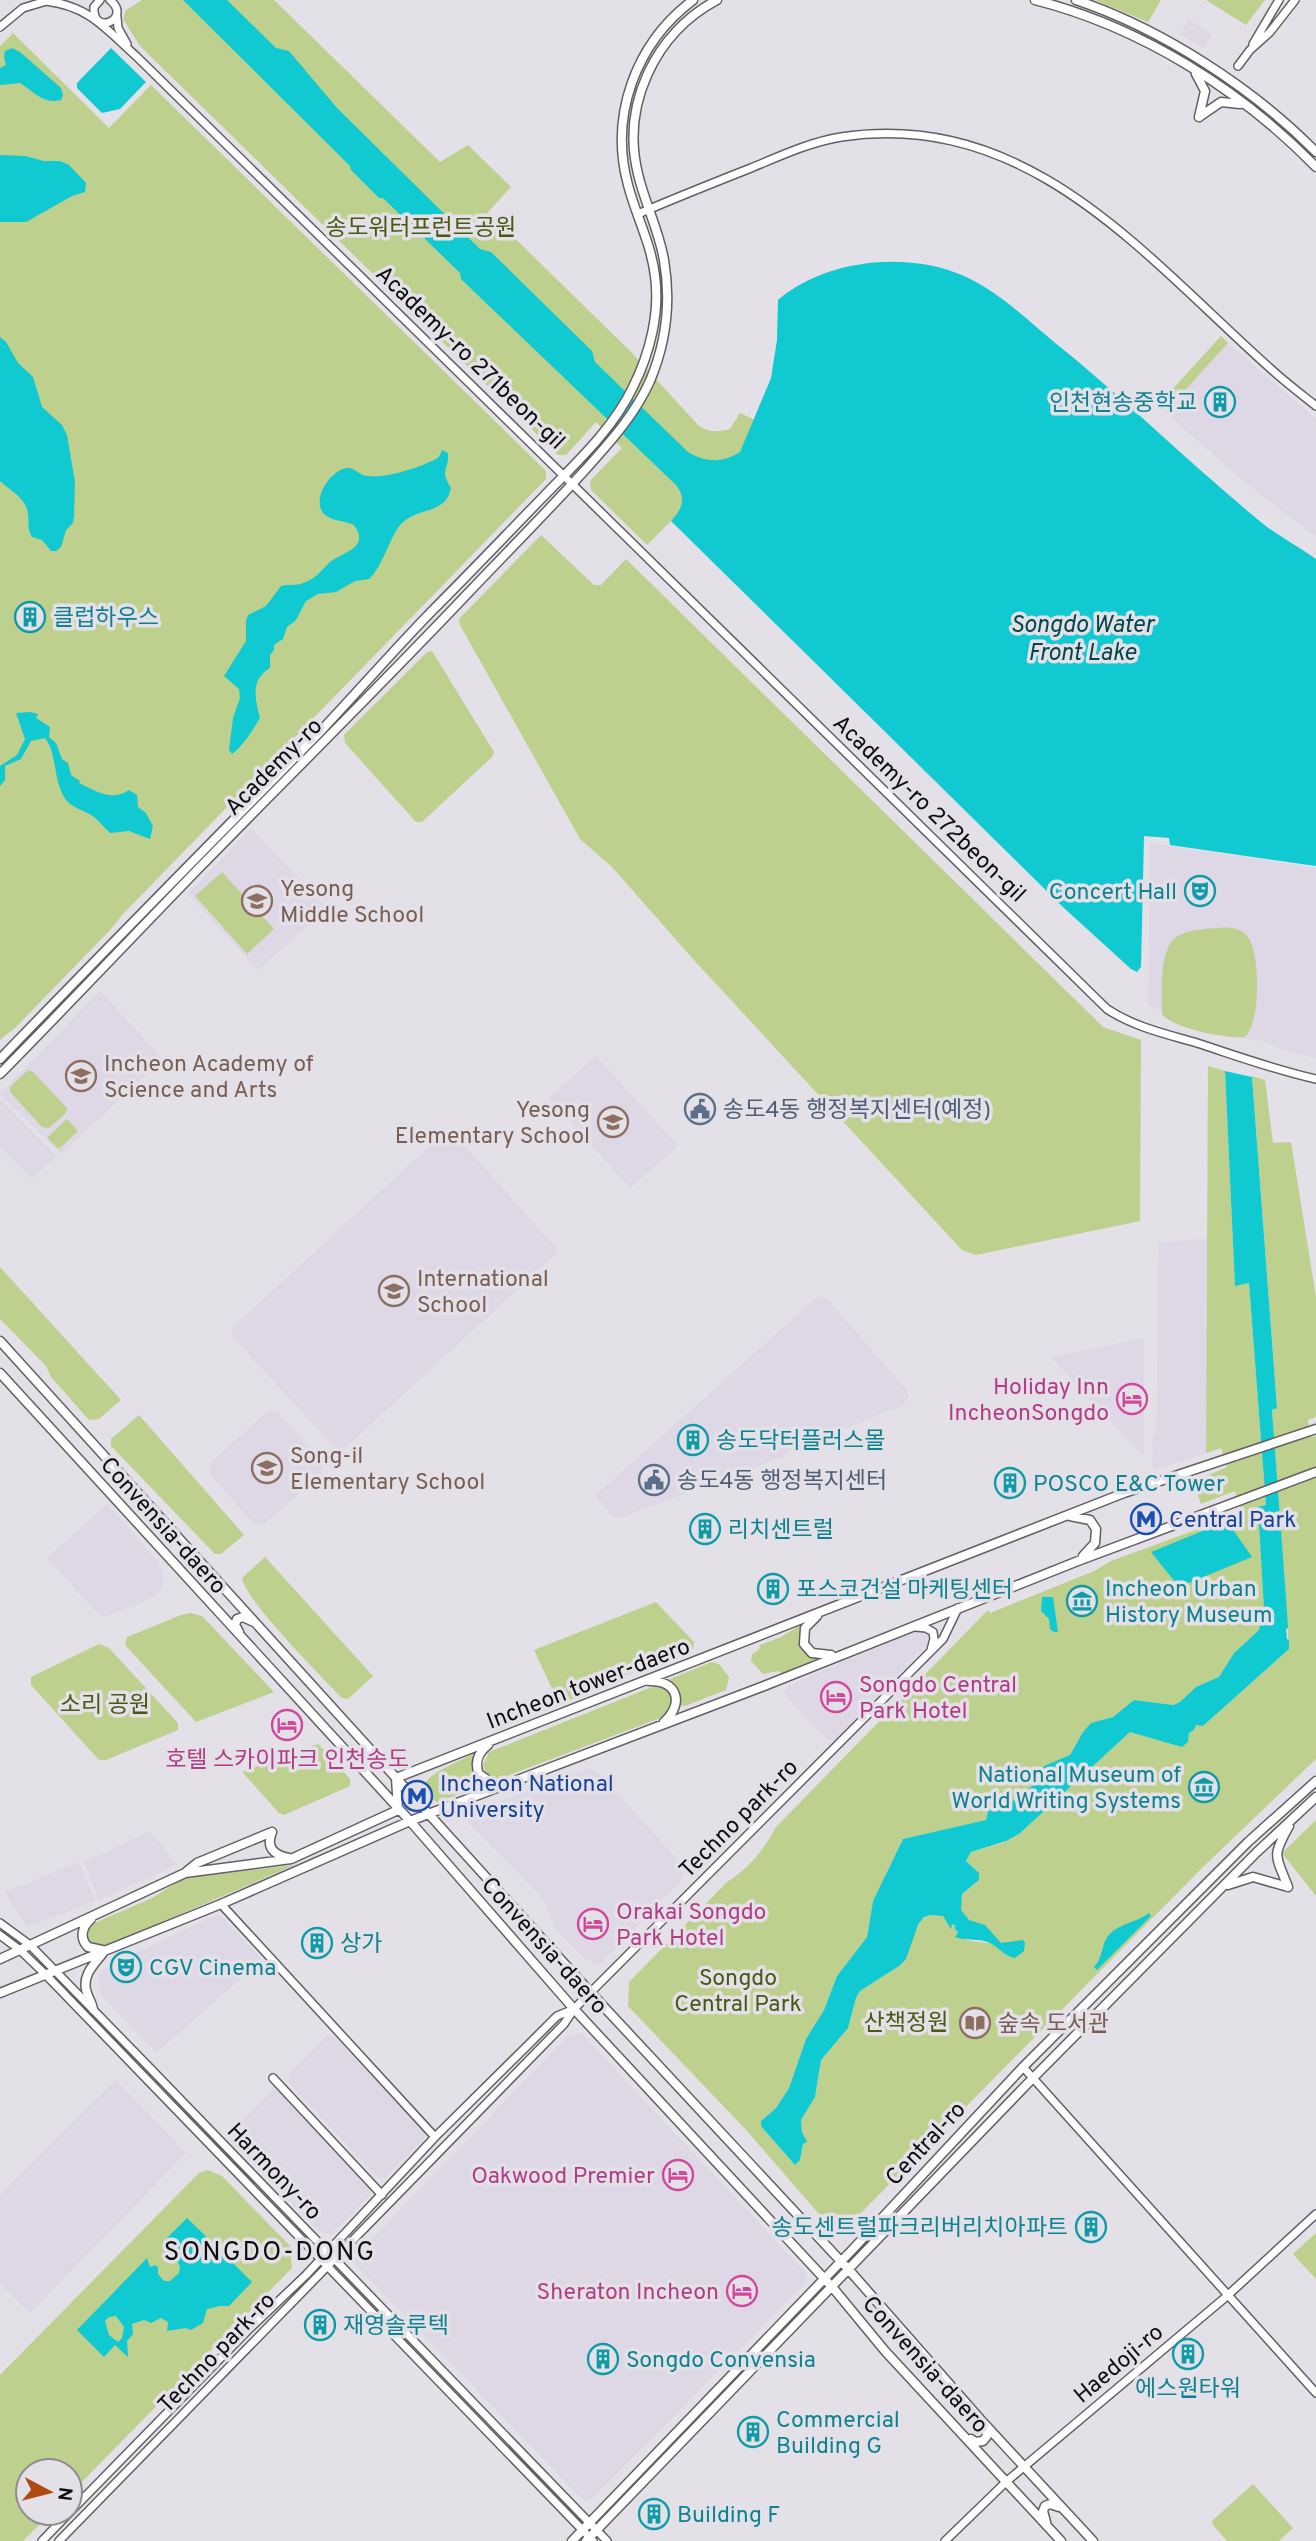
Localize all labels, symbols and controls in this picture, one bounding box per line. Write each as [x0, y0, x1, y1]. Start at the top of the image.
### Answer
park label: 송도워터프런트공원 [326, 215, 516, 244]
street label: Academy-ro 271beon-gil [368, 261, 570, 457]
building icon: 인천현송중학교 [1203, 385, 1237, 419]
place label: 인천현송중학교 [1049, 390, 1197, 419]
building icon: 클럽하우스 [13, 600, 47, 634]
place label: 클럽하우스 [53, 605, 159, 634]
water label: Songdo Water Front Lake [1010, 611, 1156, 669]
street label: Academy-ro 272beon-gil [826, 710, 1031, 910]
street label: Academy-ro [220, 713, 330, 823]
theatre icon: Concert Hall [1183, 874, 1217, 908]
place label: Yesong Middle School [280, 876, 424, 931]
place label: Concert Hall [1049, 879, 1177, 908]
school or university icon: Yesong Middle School [240, 884, 274, 918]
place label: Incheon Academy of Science and Arts [104, 1051, 314, 1106]
school or university icon: Incheon Academy of Science and Arts [64, 1059, 98, 1093]
public building icon: 송도4동 행정복지센터(예정) [683, 1092, 717, 1126]
place label: Yesong Elementary School [395, 1097, 590, 1152]
place label: 송도4동 행정복지센터(예정) [723, 1097, 991, 1126]
school or university icon: Yesong Elementary School [596, 1105, 630, 1139]
place label: International School [417, 1266, 549, 1321]
school or university icon: International School [377, 1274, 411, 1308]
place label: Holiday Inn IncheonSongdo [948, 1374, 1109, 1429]
hotel icon: Holiday Inn IncheonSongdo [1115, 1382, 1149, 1416]
building icon: 송도닥터플러스몰 [676, 1423, 710, 1457]
place label: 송도닥터플러스몰 [716, 1428, 885, 1457]
place label: Song-il Elementary School [290, 1443, 485, 1498]
school or university icon: Song-il Elementary School [250, 1451, 284, 1485]
street label: Convensia-daero [93, 1452, 231, 1601]
public building icon: 송도4동 행정복지센터 [637, 1463, 671, 1497]
building icon: POSCO E&C Tower [993, 1466, 1027, 1500]
place label: 송도4동 행정복지센터 [677, 1468, 887, 1497]
place label: POSCO E&C Tower [1033, 1471, 1225, 1500]
metro station icon: Central Park [1129, 1502, 1163, 1536]
place label: Central Park [1169, 1507, 1296, 1536]
building icon: 리치센트럴 [688, 1512, 722, 1546]
place label: 리치센트럴 [728, 1517, 834, 1546]
building icon: 포스코건설 마케팅센터 [756, 1572, 790, 1606]
place label: Incheon Urban History Museum [1105, 1576, 1272, 1631]
place label: 포스코건설 마케팅센터 [796, 1577, 1013, 1606]
museum icon: Incheon Urban History Museum [1065, 1584, 1099, 1618]
street label: Incheon tower-daero [483, 1633, 695, 1737]
place label: Songdo Central Park Hotel [859, 1672, 1017, 1727]
hotel icon: Songdo Central Park Hotel [819, 1680, 853, 1714]
park label: 소리 공원 [60, 1692, 150, 1721]
hotel icon: 호텔 스카이파크 인천송도 [270, 1708, 304, 1742]
place label: 호텔 스카이파크 인천송도 [165, 1747, 409, 1776]
street label: Techno park-ro [674, 1754, 805, 1885]
place label: National Museum of World Writing Systems [951, 1762, 1181, 1817]
museum icon: National Museum of World Writing Systems [1187, 1770, 1221, 1804]
place label: Incheon National University [440, 1771, 614, 1826]
metro station icon: Incheon National University [400, 1779, 434, 1813]
street label: Convensia-daero [474, 1872, 612, 2021]
place label: Orakai Songdo Park Hotel [616, 1899, 766, 1954]
hotel icon: Orakai Songdo Park Hotel [576, 1907, 610, 1941]
building icon: 상가 [300, 1926, 334, 1960]
place label: 상가 [340, 1931, 382, 1960]
theatre icon: CGV Cinema [109, 1950, 143, 1984]
place label: CGV Cinema [149, 1955, 276, 1984]
park label: Songdo Central Park [674, 1965, 802, 2020]
library icon: 숲속 도서관 [958, 2006, 992, 2040]
park label: 산책정원 [864, 2010, 948, 2039]
place label: 숲속 도서관 [998, 2011, 1109, 2040]
street label: Central-ro [880, 2096, 973, 2193]
street label: Harmony-ro [220, 2118, 327, 2228]
hotel icon: Oakwood Premier [661, 2158, 695, 2192]
place label: Oakwood Premier [471, 2163, 655, 2192]
building icon: 송도센트럴파크리버리치아파트 [1074, 2210, 1108, 2244]
place label: 송도센트럴파크리버리치아파트 [772, 2215, 1068, 2244]
district label: SONGDO-DONG [164, 2237, 376, 2270]
hotel icon: Sheraton Incheon [725, 2274, 759, 2308]
place label: Sheraton Incheon [537, 2279, 719, 2308]
street label: Techno park-ro [153, 2287, 283, 2420]
street label: Convensia-daero [855, 2291, 993, 2440]
building icon: 재영솔루텍 [303, 2308, 337, 2342]
place label: 재영솔루텍 [343, 2313, 449, 2342]
street label: Haedoji-ro [1069, 2319, 1170, 2411]
building icon: 에스원타워 [1171, 2337, 1205, 2371]
building icon: Songdo Convensia [586, 2342, 620, 2376]
place label: Songdo Convensia [626, 2347, 816, 2376]
place label: 에스원타워 [1135, 2376, 1241, 2405]
place label: Commercial Building G [776, 2407, 900, 2462]
building icon: Commercial Building G [736, 2415, 770, 2449]
north arrow [14, 2457, 84, 2527]
text: N [51, 2486, 77, 2502]
building icon: Building F [637, 2497, 671, 2531]
place label: Building F [677, 2502, 780, 2531]

